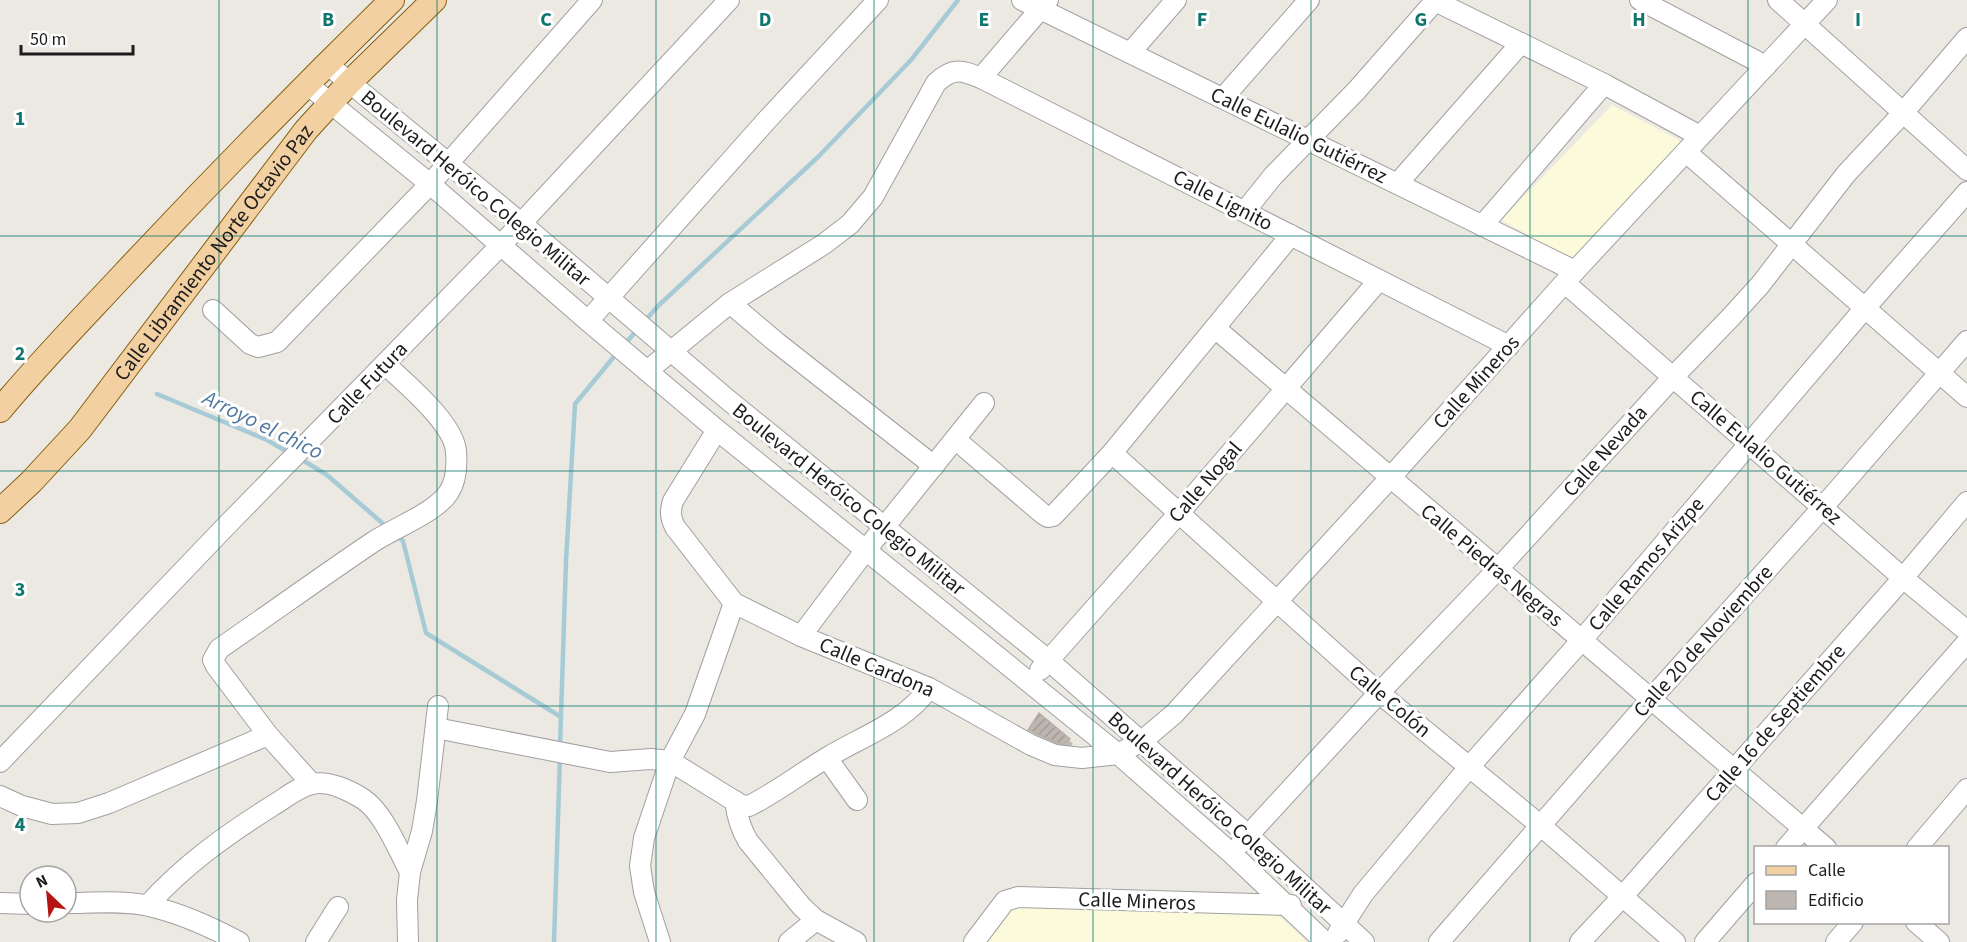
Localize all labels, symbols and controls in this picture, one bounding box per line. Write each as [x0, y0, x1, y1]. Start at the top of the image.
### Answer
text: B [322, 6, 334, 34]
text: C [540, 6, 552, 34]
text: D [759, 6, 771, 34]
text: E [979, 6, 989, 34]
text: F [1197, 6, 1207, 34]
text: G [1415, 6, 1427, 34]
text: H [1632, 6, 1646, 34]
text: I [1855, 6, 1861, 34]
scale bar [21, 18, 134, 56]
text: 50 m [30, 27, 66, 52]
street label: Calle Eulalio Gutiérrez [1206, 79, 1392, 191]
street label: Boulevard Heróico Colegio Militar [354, 83, 598, 294]
text: 1 [15, 105, 25, 133]
street label: Calle Libramiento Norte Octavio Paz [107, 118, 320, 387]
street label: Calle Lignito [1168, 162, 1278, 238]
street label: Calle Mineros [1426, 328, 1527, 436]
street label: Calle Futura [320, 335, 414, 431]
text: 2 [15, 340, 25, 368]
water label: Arroyo el chico [196, 381, 328, 468]
street label: Calle Eulalio Gutiérrez [1683, 382, 1849, 532]
street label: Boulevard Heróico Colegio Militar [726, 395, 973, 603]
street label: Calle Nevada [1556, 399, 1654, 503]
street label: Calle Nogal [1161, 435, 1249, 529]
street label: Calle Ramos Arizpe [1581, 490, 1711, 638]
street label: Calle Piedras Negras [1414, 496, 1570, 634]
street label: Calle 20 de Noviembre [1626, 558, 1780, 724]
text: 3 [15, 576, 25, 604]
street label: Calle Cardona [815, 629, 939, 705]
street label: Calle 16 de Septiembre [1698, 637, 1852, 809]
street label: Calle Colón [1342, 658, 1438, 744]
street label: Boulevard Heróico Colegio Militar [1101, 704, 1339, 922]
text: 4 [15, 811, 26, 839]
legend [1754, 846, 1949, 924]
text: Calle [1808, 858, 1846, 883]
north arrow [18, 864, 78, 924]
text: N [32, 869, 51, 894]
street label: Calle Mineros [1078, 884, 1196, 918]
text: Edificio [1808, 888, 1864, 913]

